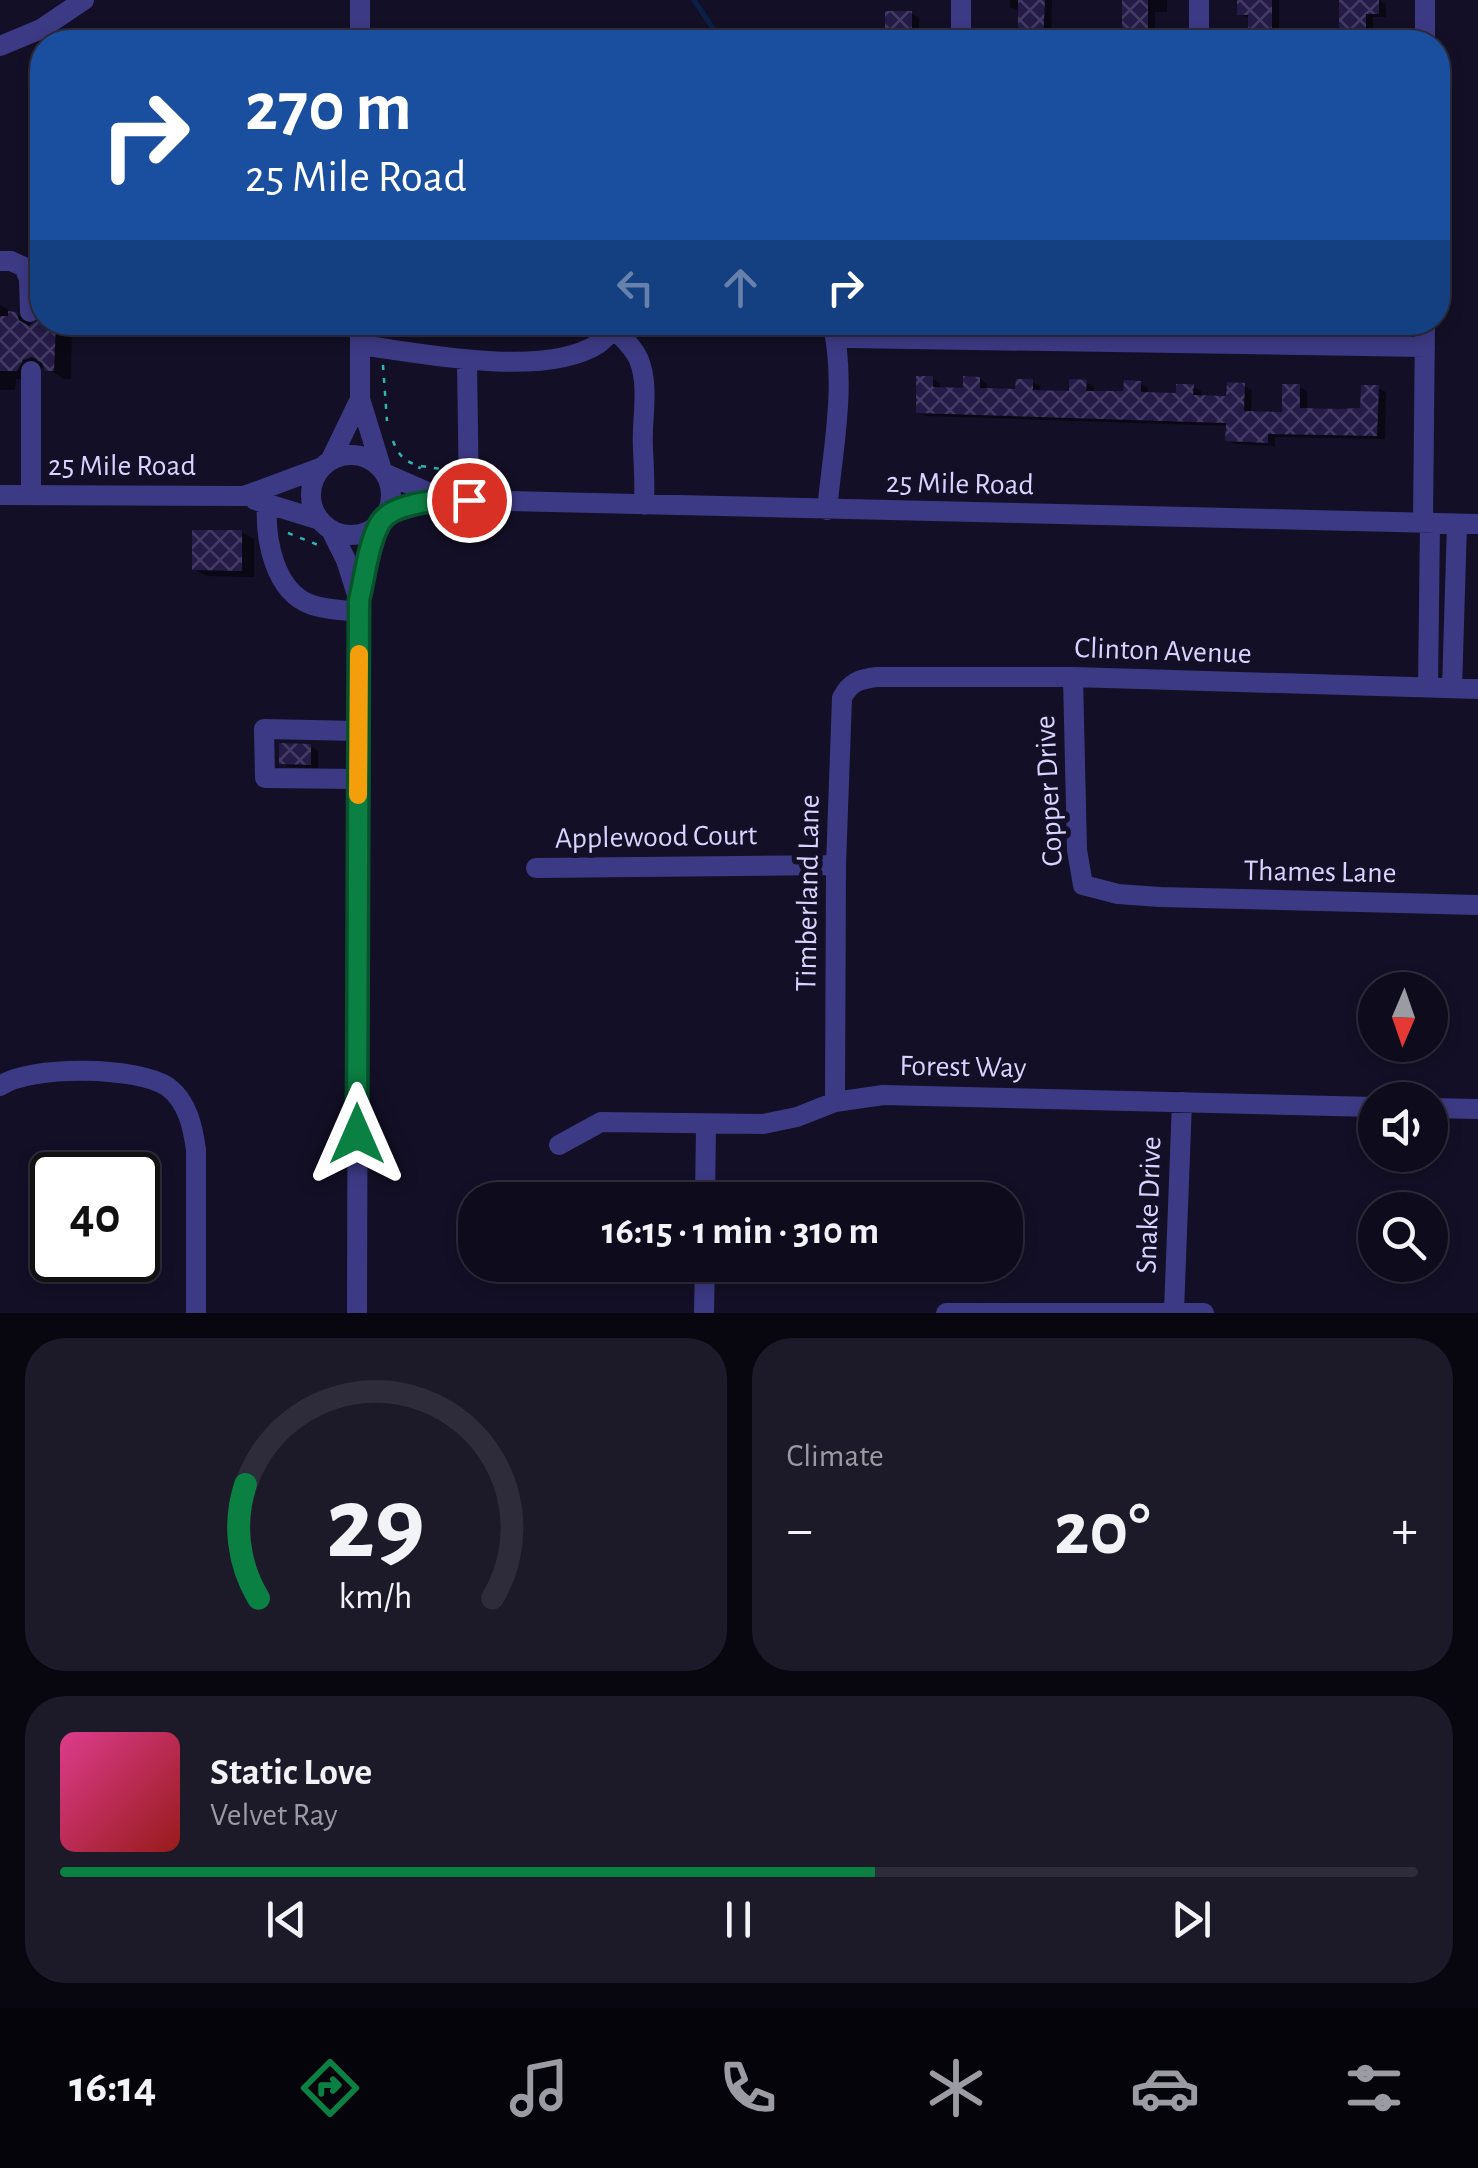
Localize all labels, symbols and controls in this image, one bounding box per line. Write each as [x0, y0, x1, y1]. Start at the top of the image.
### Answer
icon: right [80, 70, 210, 200]
text: 270 m [245, 73, 412, 143]
text: 25 Mile Road [245, 155, 467, 200]
icon: left [608, 260, 663, 315]
icon: ahead [713, 260, 768, 315]
icon: right [818, 260, 873, 315]
street label: 25 Mile Road [48, 451, 196, 481]
pin [427, 458, 512, 543]
street label: 25 Mile Road [886, 468, 1034, 500]
icon: arrive [442, 473, 497, 528]
street label: Clinton Avenue [1074, 633, 1252, 669]
street label: Copper Drive [1030, 715, 1068, 867]
street label: Timberland Lane [791, 794, 825, 992]
street label: Applewood Court [555, 820, 758, 854]
street label: Thames Lane [1243, 856, 1397, 888]
north arrow [1358, 972, 1448, 1062]
map controls [1358, 972, 1448, 1282]
street label: Forest Way [899, 1051, 1027, 1083]
position arrow [305, 1082, 409, 1186]
button: sound [1358, 1082, 1448, 1172]
street label: Snake Drive [1132, 1136, 1166, 1274]
speed limit sign: 40 [30, 1152, 160, 1282]
button: search [1358, 1192, 1448, 1282]
text: 16:15 · 1 min · 310 m [602, 1213, 879, 1251]
text: Climate [787, 1440, 884, 1472]
text: 29 [326, 1473, 425, 1577]
text: 20° [1054, 1493, 1150, 1568]
text: − [787, 1503, 813, 1558]
text: + [1392, 1503, 1418, 1558]
text: km/h [339, 1579, 413, 1615]
text: Static Love [210, 1754, 372, 1792]
text: Velvet Ray [210, 1799, 338, 1831]
icon: previous [259, 1892, 314, 1947]
icon: pause [711, 1892, 766, 1947]
icon: next [1164, 1892, 1219, 1947]
icon: directions [295, 2053, 365, 2123]
icon: music [504, 2053, 574, 2123]
icon: phone [713, 2053, 783, 2123]
icon: climate [921, 2053, 991, 2123]
icon: car [1130, 2053, 1200, 2123]
icon: filters [1339, 2053, 1409, 2123]
text: 16:14 [69, 2065, 156, 2110]

